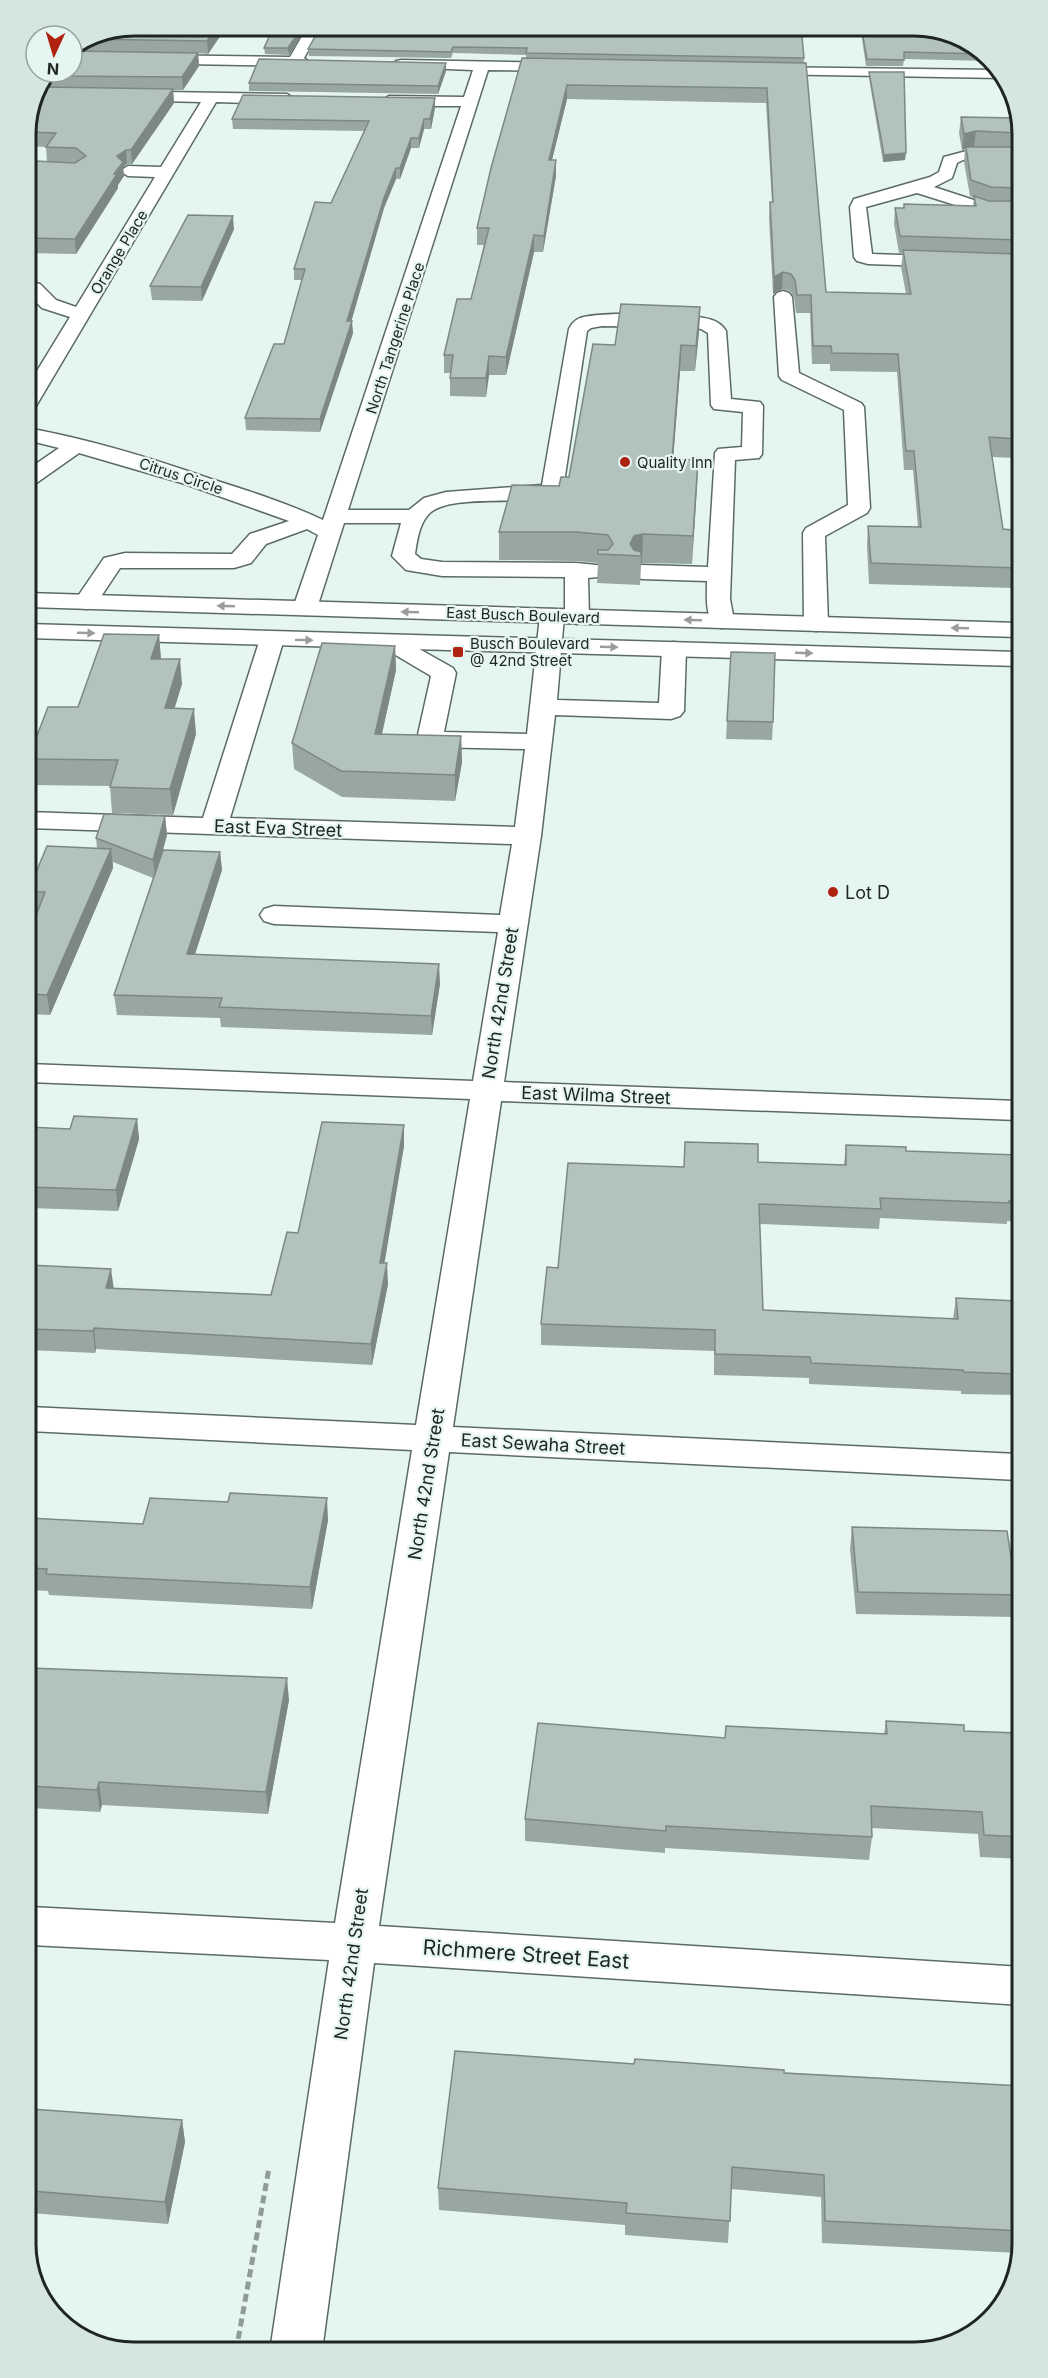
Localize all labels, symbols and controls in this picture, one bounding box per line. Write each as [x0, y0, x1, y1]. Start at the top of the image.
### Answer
north arrow [24, 24, 84, 84]
text: N [46, 59, 60, 79]
street label: Orange Place [86, 206, 152, 298]
street label: North Tangerine Place [362, 260, 428, 416]
place label: Quality Inn [637, 453, 713, 472]
street label: Citrus Circle [137, 454, 225, 498]
marker: Quality Inn [618, 455, 632, 469]
one-way arrow [216, 601, 235, 611]
street label: East Busch Boulevard [446, 603, 600, 627]
one-way arrow [400, 607, 419, 616]
one-way arrow [684, 615, 703, 625]
one-way arrow [950, 623, 969, 633]
one-way arrow [76, 628, 95, 637]
place label: Busch Boulevard @ 42nd Street [470, 634, 589, 670]
one-way arrow [294, 635, 313, 645]
one-way arrow [599, 643, 618, 652]
marker: Busch Boulevard @ 42nd Street [451, 645, 465, 659]
one-way arrow [794, 648, 813, 657]
street label: East Eva Street [214, 815, 343, 841]
place label: Lot D [845, 882, 890, 903]
marker: Lot D [826, 885, 840, 899]
street label: North 42nd Street [478, 926, 522, 1080]
street label: East Wilma Street [521, 1082, 671, 1108]
street label: North 42nd Street [404, 1407, 448, 1561]
street label: East Sewaha Street [460, 1429, 626, 1459]
street label: North 42nd Street [330, 1887, 372, 2041]
street label: Richmere Street East [422, 1934, 630, 1974]

